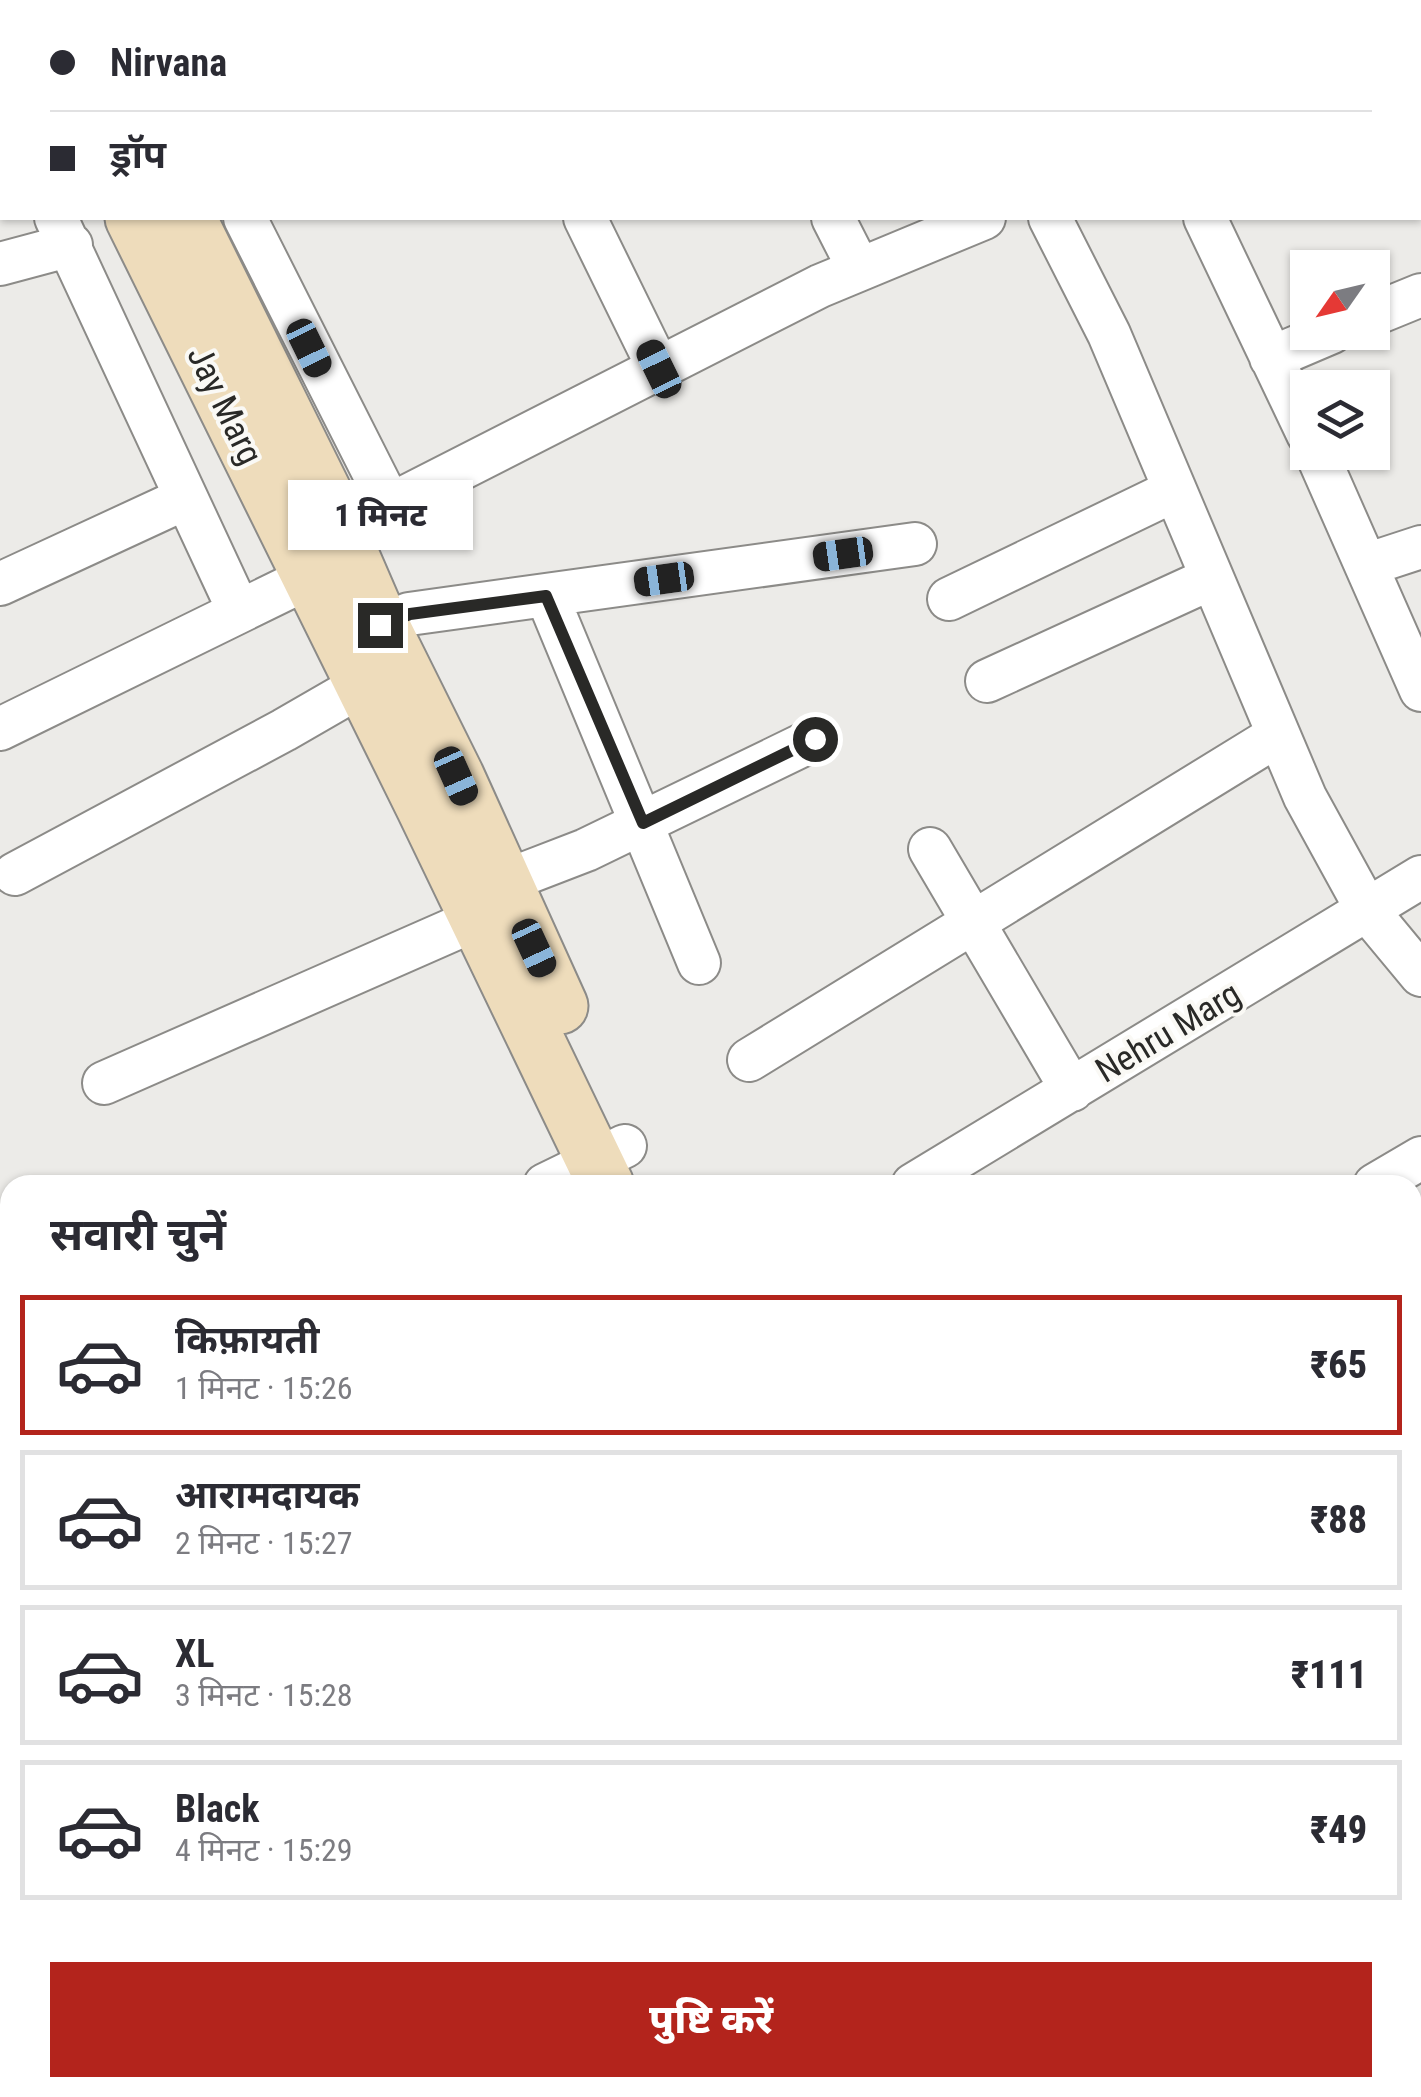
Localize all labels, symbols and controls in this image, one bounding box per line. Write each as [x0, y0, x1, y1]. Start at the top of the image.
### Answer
text: Nirvana [110, 41, 227, 85]
text: ड्रॉप [110, 133, 166, 177]
north arrow [1290, 250, 1390, 350]
map controls [1290, 250, 1390, 470]
car [282, 314, 336, 382]
car [632, 335, 686, 403]
street label: Jay Marg [178, 339, 271, 471]
button: layers [1290, 370, 1390, 470]
callout: 1 मिनट [288, 480, 472, 550]
text: 1 मिनट [334, 496, 427, 534]
car [811, 535, 875, 573]
car [632, 560, 696, 598]
route end [358, 603, 403, 648]
route start [793, 717, 838, 762]
car [430, 742, 482, 810]
car [508, 914, 560, 982]
street label: Nehru Marg [1089, 973, 1248, 1092]
text: सवारी चुनें [50, 1208, 226, 1261]
text: किफ़ायती [175, 1318, 319, 1362]
icon: car [55, 1320, 145, 1410]
text: ₹65 [1310, 1343, 1367, 1387]
text: 1 मिनट · 15:26 [175, 1369, 353, 1407]
text: आरामदायक [175, 1473, 359, 1517]
icon: car [55, 1475, 145, 1565]
text: ₹88 [1310, 1498, 1367, 1542]
text: 2 मिनट · 15:27 [175, 1524, 353, 1562]
icon: car [55, 1630, 145, 1720]
text: XL [175, 1632, 214, 1676]
text: ₹111 [1291, 1653, 1367, 1697]
text: 3 मिनट · 15:28 [175, 1676, 353, 1714]
icon: car [55, 1785, 145, 1875]
text: Black [175, 1787, 259, 1831]
text: ₹49 [1310, 1808, 1367, 1852]
text: 4 मिनट · 15:29 [175, 1831, 353, 1869]
button: पुष्टि करें [50, 1962, 1372, 2077]

